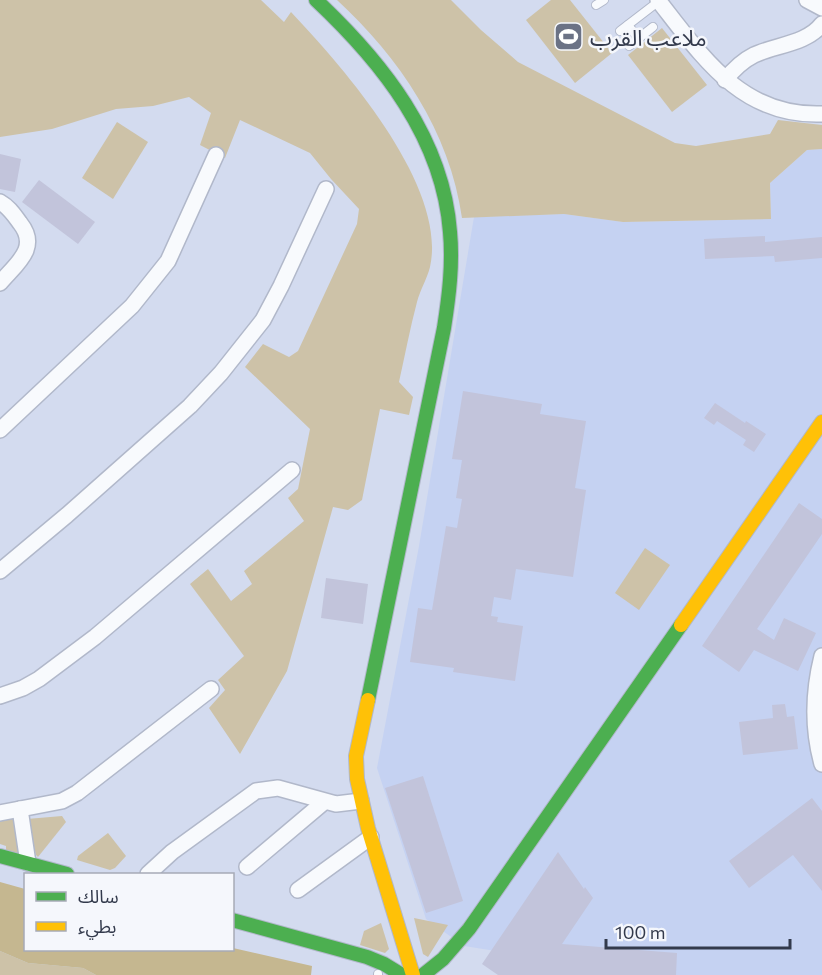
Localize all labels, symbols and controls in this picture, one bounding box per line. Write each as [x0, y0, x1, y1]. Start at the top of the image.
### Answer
sports icon: ملاعب القرب [553, 21, 585, 53]
place label: ملاعب القرب [590, 24, 706, 51]
legend [24, 873, 234, 951]
text: سالك [78, 885, 119, 907]
scale bar [606, 912, 790, 950]
text: بطيء [78, 915, 116, 940]
text: 100 m [615, 921, 665, 943]

